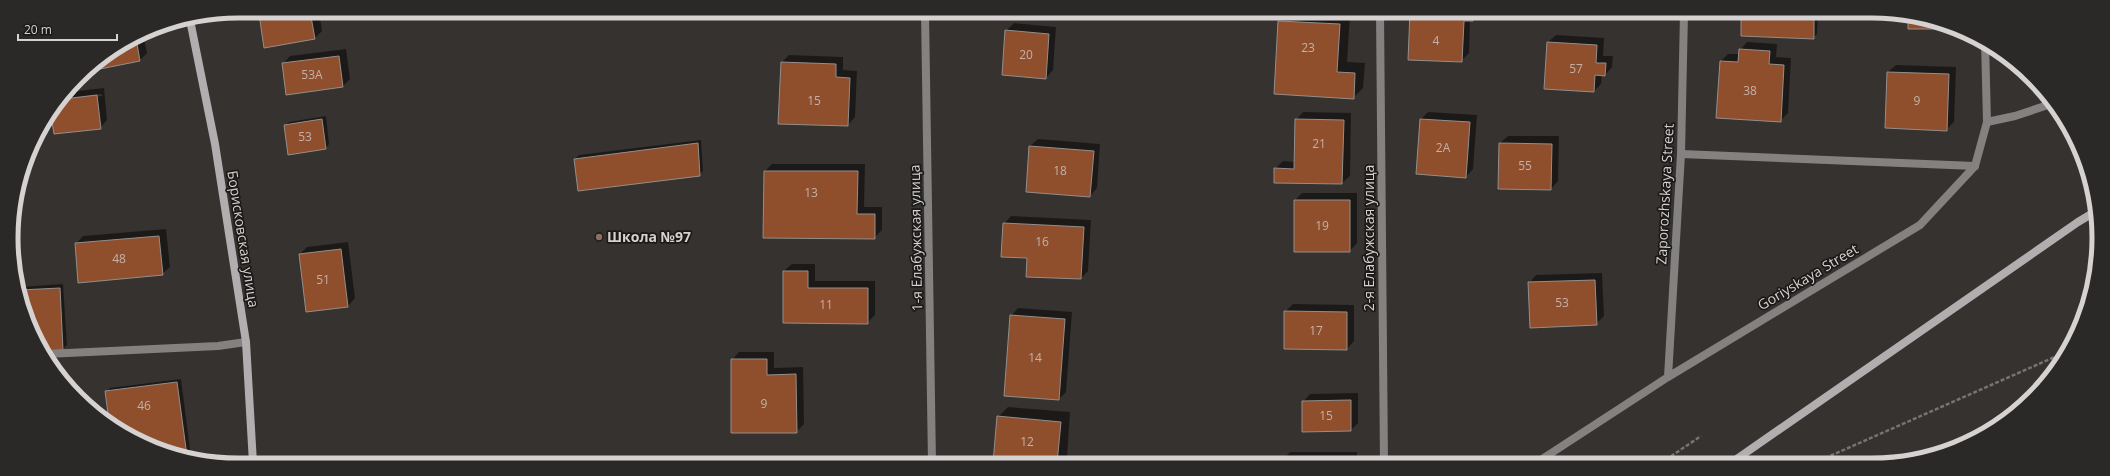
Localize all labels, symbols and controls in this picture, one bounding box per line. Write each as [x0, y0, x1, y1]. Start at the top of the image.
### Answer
scale bar [18, 16, 117, 42]
text: 20 m [24, 21, 52, 38]
house number: 4 [1433, 32, 1440, 49]
house number: 23 [1301, 39, 1315, 56]
house number: 20 [1019, 46, 1033, 63]
house number: 57 [1569, 60, 1583, 77]
house number: 53А [301, 66, 323, 83]
house number: 38 [1743, 82, 1757, 99]
house number: 15 [807, 92, 821, 109]
house number: 9 [1914, 92, 1921, 109]
street label: Zaporozhskaya Street [1651, 123, 1678, 265]
house number: 53 [298, 128, 312, 145]
house number: 21 [1312, 135, 1326, 152]
house number: 2А [1436, 139, 1451, 156]
house number: 55 [1518, 157, 1532, 174]
house number: 18 [1053, 162, 1067, 179]
street label: 1-я Елабужская улица [905, 165, 926, 311]
street label: 2-я Елабужская улица [1359, 165, 1378, 311]
street label: Борисковская улица [223, 169, 264, 309]
house number: 13 [804, 184, 818, 201]
house number: 19 [1315, 217, 1329, 234]
place label: Школа №97 [607, 227, 691, 246]
marker: Школа №97 [594, 232, 604, 242]
house number: 16 [1035, 233, 1049, 250]
street label: Goriyskaya Street [1754, 239, 1862, 314]
house number: 48 [112, 250, 126, 267]
house number: 51 [316, 271, 330, 288]
house number: 53 [1555, 294, 1569, 311]
house number: 11 [819, 296, 833, 313]
house number: 17 [1309, 322, 1323, 339]
house number: 14 [1028, 349, 1042, 366]
house number: 9 [761, 395, 768, 412]
house number: 46 [137, 397, 151, 414]
house number: 15 [1319, 407, 1333, 424]
house number: 12 [1020, 433, 1034, 450]

